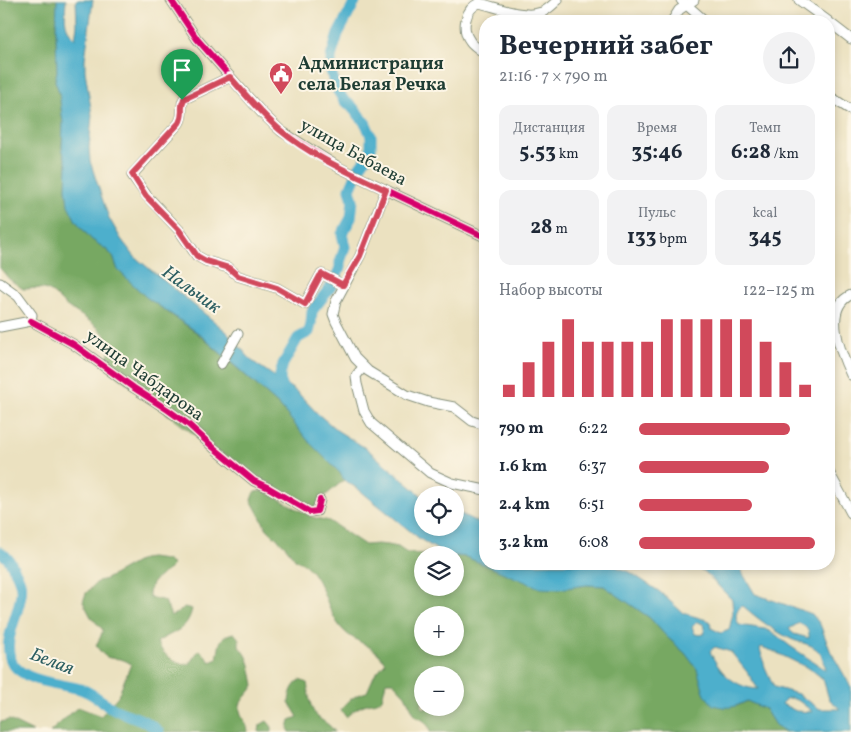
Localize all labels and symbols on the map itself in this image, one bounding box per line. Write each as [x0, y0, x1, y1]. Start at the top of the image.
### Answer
pin [161, 49, 203, 100]
place label: Администрация села Белая Речка [298, 52, 447, 98]
public building icon: Администрация села Белая Речка [268, 61, 294, 95]
street label: улица Бабаева [295, 113, 411, 193]
water label: Нальчик [156, 260, 227, 321]
street label: улица Чабдарова [79, 324, 209, 428]
water label: Белая [26, 642, 78, 682]

